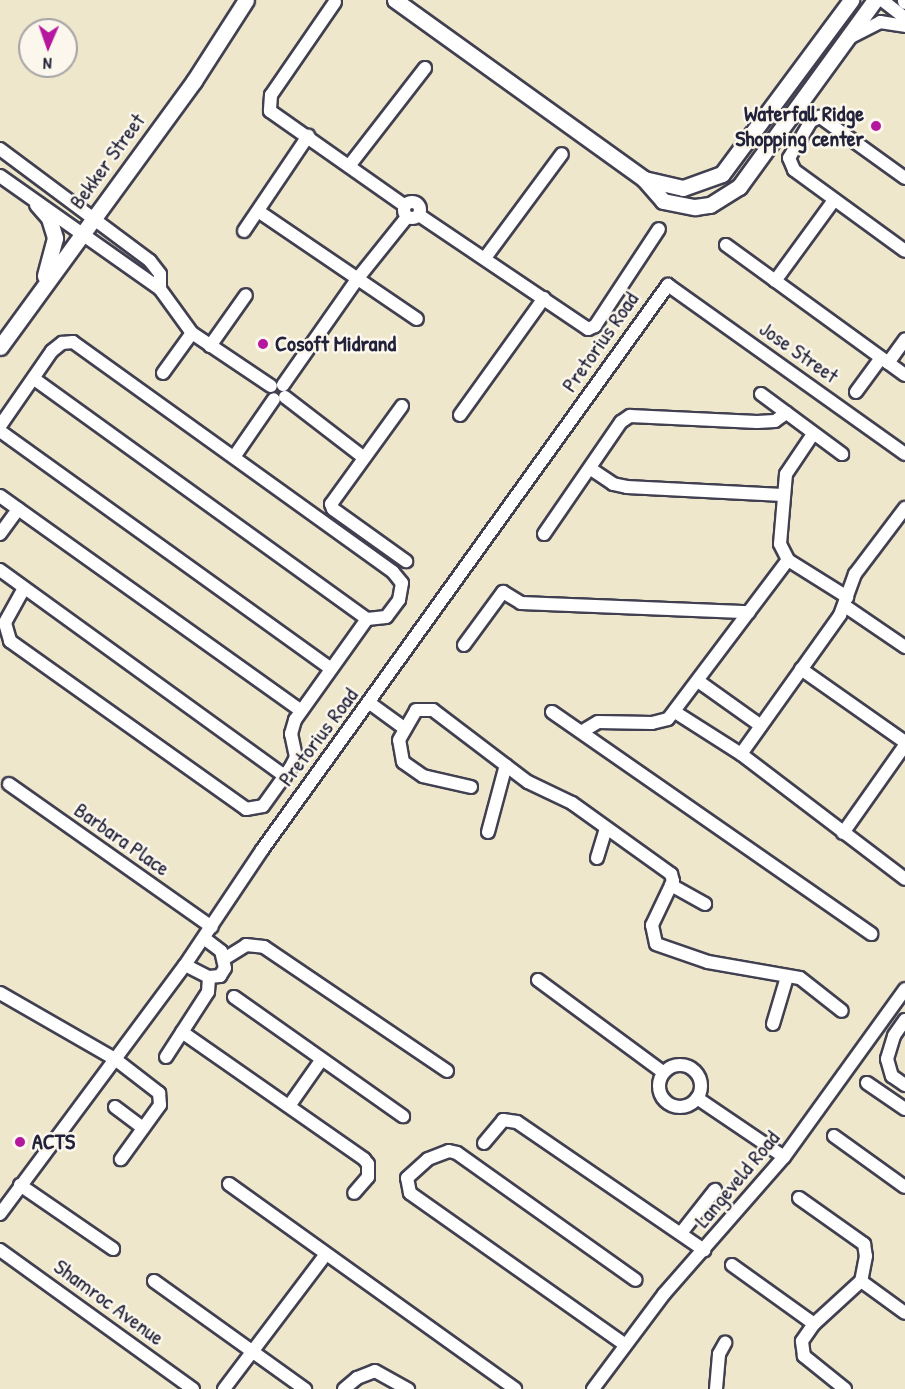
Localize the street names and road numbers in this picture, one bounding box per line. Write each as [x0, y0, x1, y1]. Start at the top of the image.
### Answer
street label: Bekker Street [64, 108, 150, 214]
street label: Pretorius Road [556, 287, 644, 397]
street label: Jose Street [754, 315, 844, 389]
street label: Pretorius Road [273, 683, 363, 791]
street label: Barbara Place [69, 797, 175, 881]
street label: Langeveld Road [689, 1125, 785, 1233]
street label: Shamroc Avenue [49, 1253, 169, 1351]

